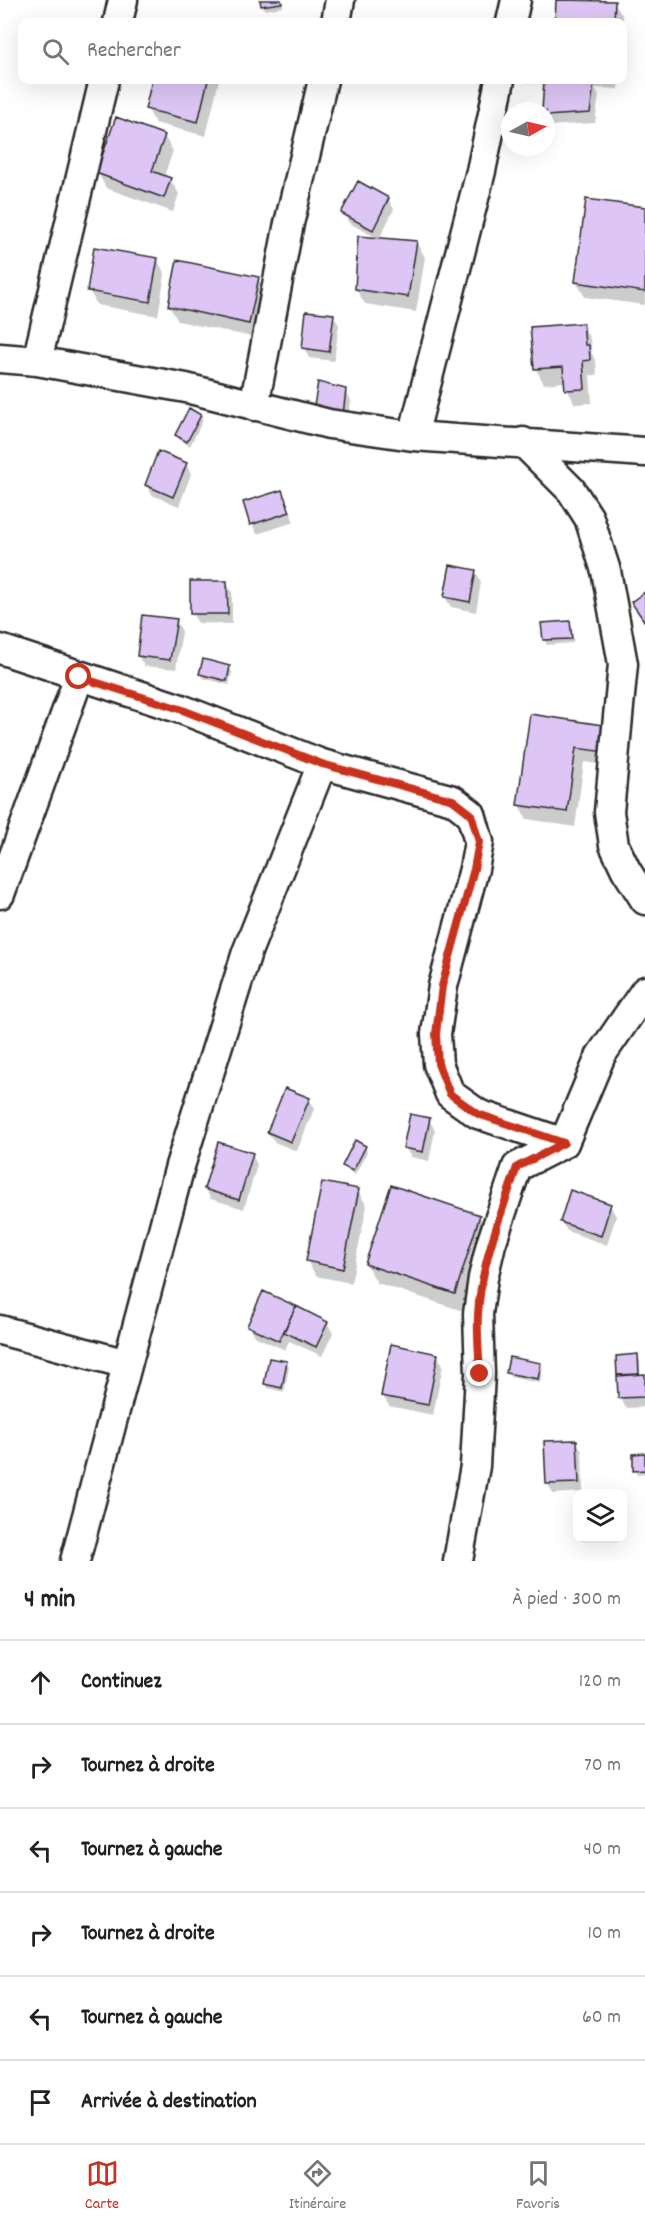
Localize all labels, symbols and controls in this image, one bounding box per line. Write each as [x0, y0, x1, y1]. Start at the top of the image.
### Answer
search box [18, 18, 627, 84]
icon: search [39, 35, 72, 68]
text: Rechercher [87, 36, 181, 67]
north arrow [501, 102, 555, 156]
route start [65, 663, 91, 689]
route end [466, 1360, 492, 1386]
map controls [573, 1489, 627, 1543]
button: layers [573, 1489, 627, 1543]
text: 4 min [24, 1582, 75, 1619]
text: À pied · 300 m [512, 1586, 621, 1614]
icon: ahead [24, 1666, 57, 1699]
text: Continuez [81, 1667, 162, 1698]
text: 120 m [579, 1668, 621, 1696]
icon: right [24, 1750, 57, 1783]
text: Tournez à droite [81, 1751, 215, 1782]
text: 70 m [584, 1752, 621, 1780]
icon: left [24, 1834, 57, 1867]
text: Tournez à gauche [81, 1835, 223, 1866]
text: 40 m [583, 1836, 621, 1864]
icon: right [24, 1918, 57, 1951]
text: Tournez à droite [81, 1919, 215, 1950]
text: 10 m [587, 1920, 621, 1948]
icon: left [24, 2002, 57, 2035]
text: Tournez à gauche [81, 2003, 223, 2034]
text: 60 m [582, 2004, 621, 2032]
icon: arrive [24, 2086, 57, 2119]
text: Arrivée à destination [81, 2087, 257, 2118]
tab: Carte [85, 2157, 119, 2216]
tab: Itinéraire [289, 2157, 346, 2216]
tab: Favoris [516, 2157, 560, 2216]

